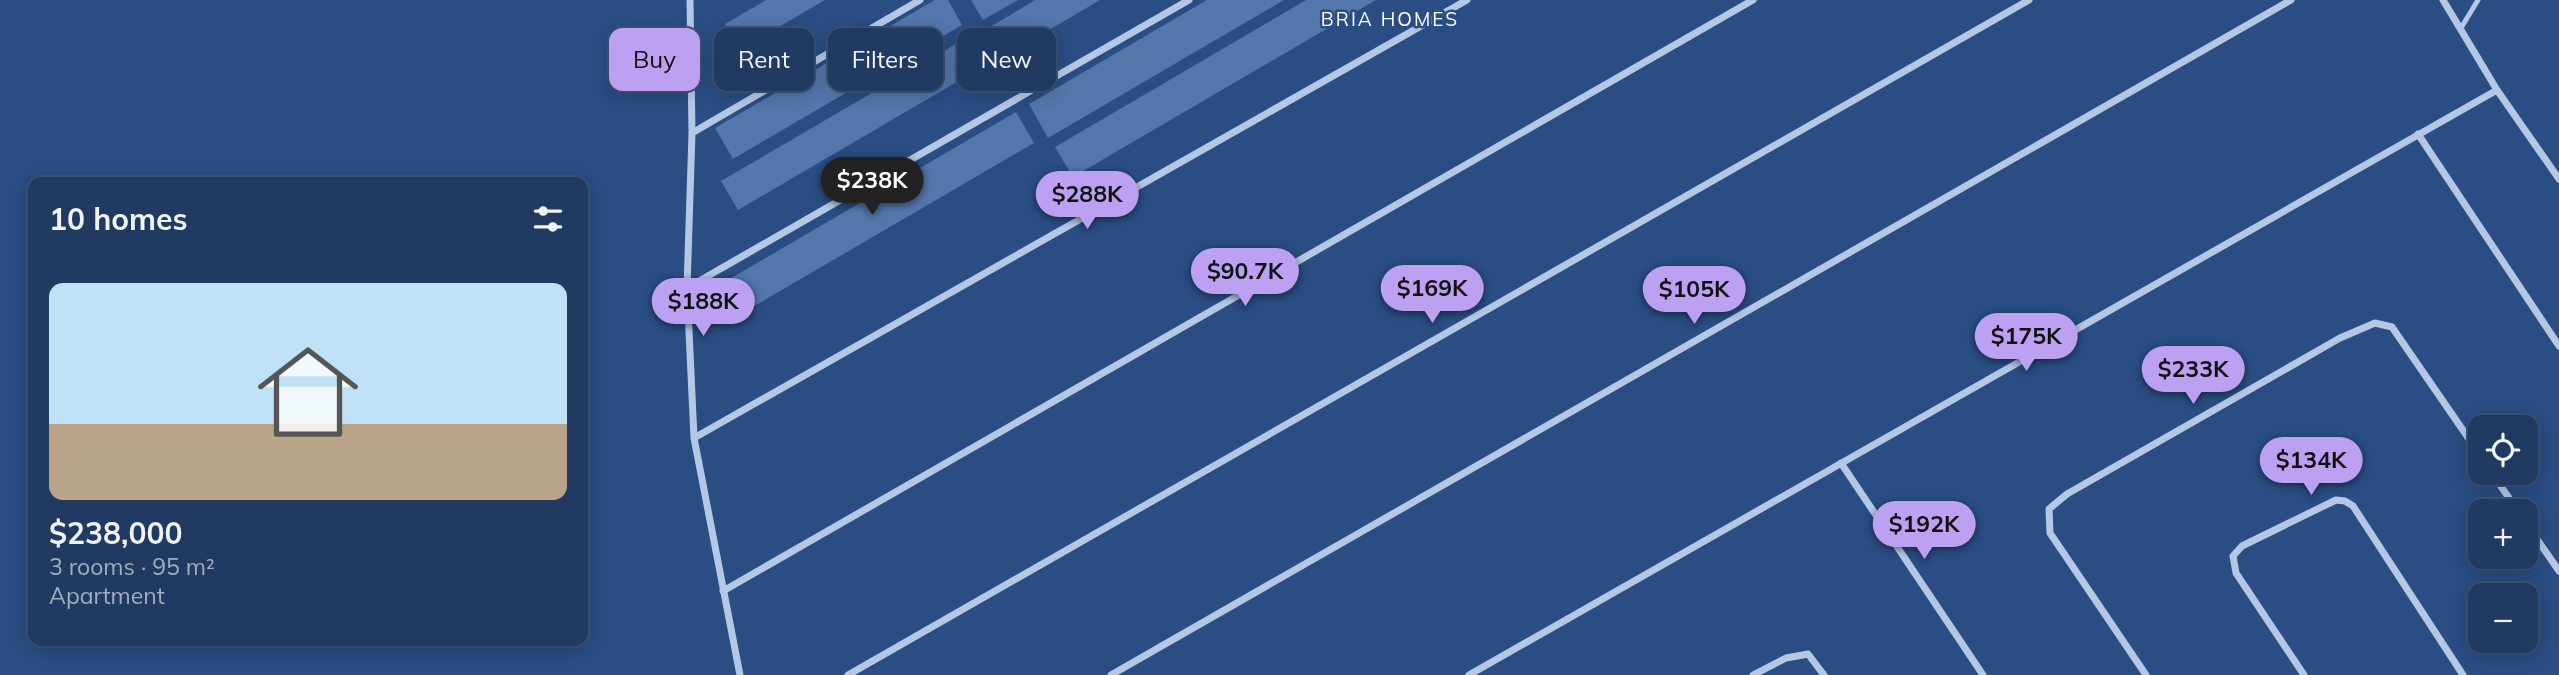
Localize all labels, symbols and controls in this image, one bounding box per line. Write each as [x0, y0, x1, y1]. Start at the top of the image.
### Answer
district label: BRIA HOMES [1321, 7, 1459, 31]
chip: Buy [609, 28, 700, 91]
chip: Rent [714, 28, 814, 91]
chip: Filters [828, 28, 943, 91]
chip: New [957, 28, 1056, 91]
pin: $238K [823, 158, 921, 217]
text: $238K [837, 165, 907, 194]
pin: $288K [1038, 172, 1136, 231]
text: $288K [1052, 179, 1122, 208]
text: 10 homes [49, 200, 188, 238]
icon: filters [529, 200, 567, 238]
pin: $90.7K [1188, 248, 1302, 308]
text: $90.7K [1207, 256, 1283, 285]
pin: $169K [1383, 266, 1481, 325]
pin: $105K [1645, 266, 1743, 326]
text: $169K [1397, 273, 1467, 302]
text: $105K [1659, 274, 1729, 303]
pin: $188K [654, 278, 752, 338]
text: $188K [668, 286, 738, 315]
pin: $175K [1977, 314, 2075, 373]
text: $175K [1991, 321, 2061, 350]
icon: home [245, 329, 371, 455]
pin: $233K [2144, 346, 2242, 406]
text: $233K [2158, 354, 2228, 383]
map controls [2468, 415, 2538, 653]
button: locate [2468, 415, 2538, 485]
pin: $134K [2262, 438, 2360, 497]
text: $134K [2276, 445, 2346, 474]
button: + [2468, 499, 2538, 569]
pin: $192K [1875, 502, 1973, 561]
text: $192K [1889, 509, 1959, 538]
text: $238,000 [49, 514, 182, 552]
text: 3 rooms · 95 m² [49, 552, 215, 581]
text: Apartment [49, 581, 165, 610]
button: − [2468, 583, 2538, 653]

